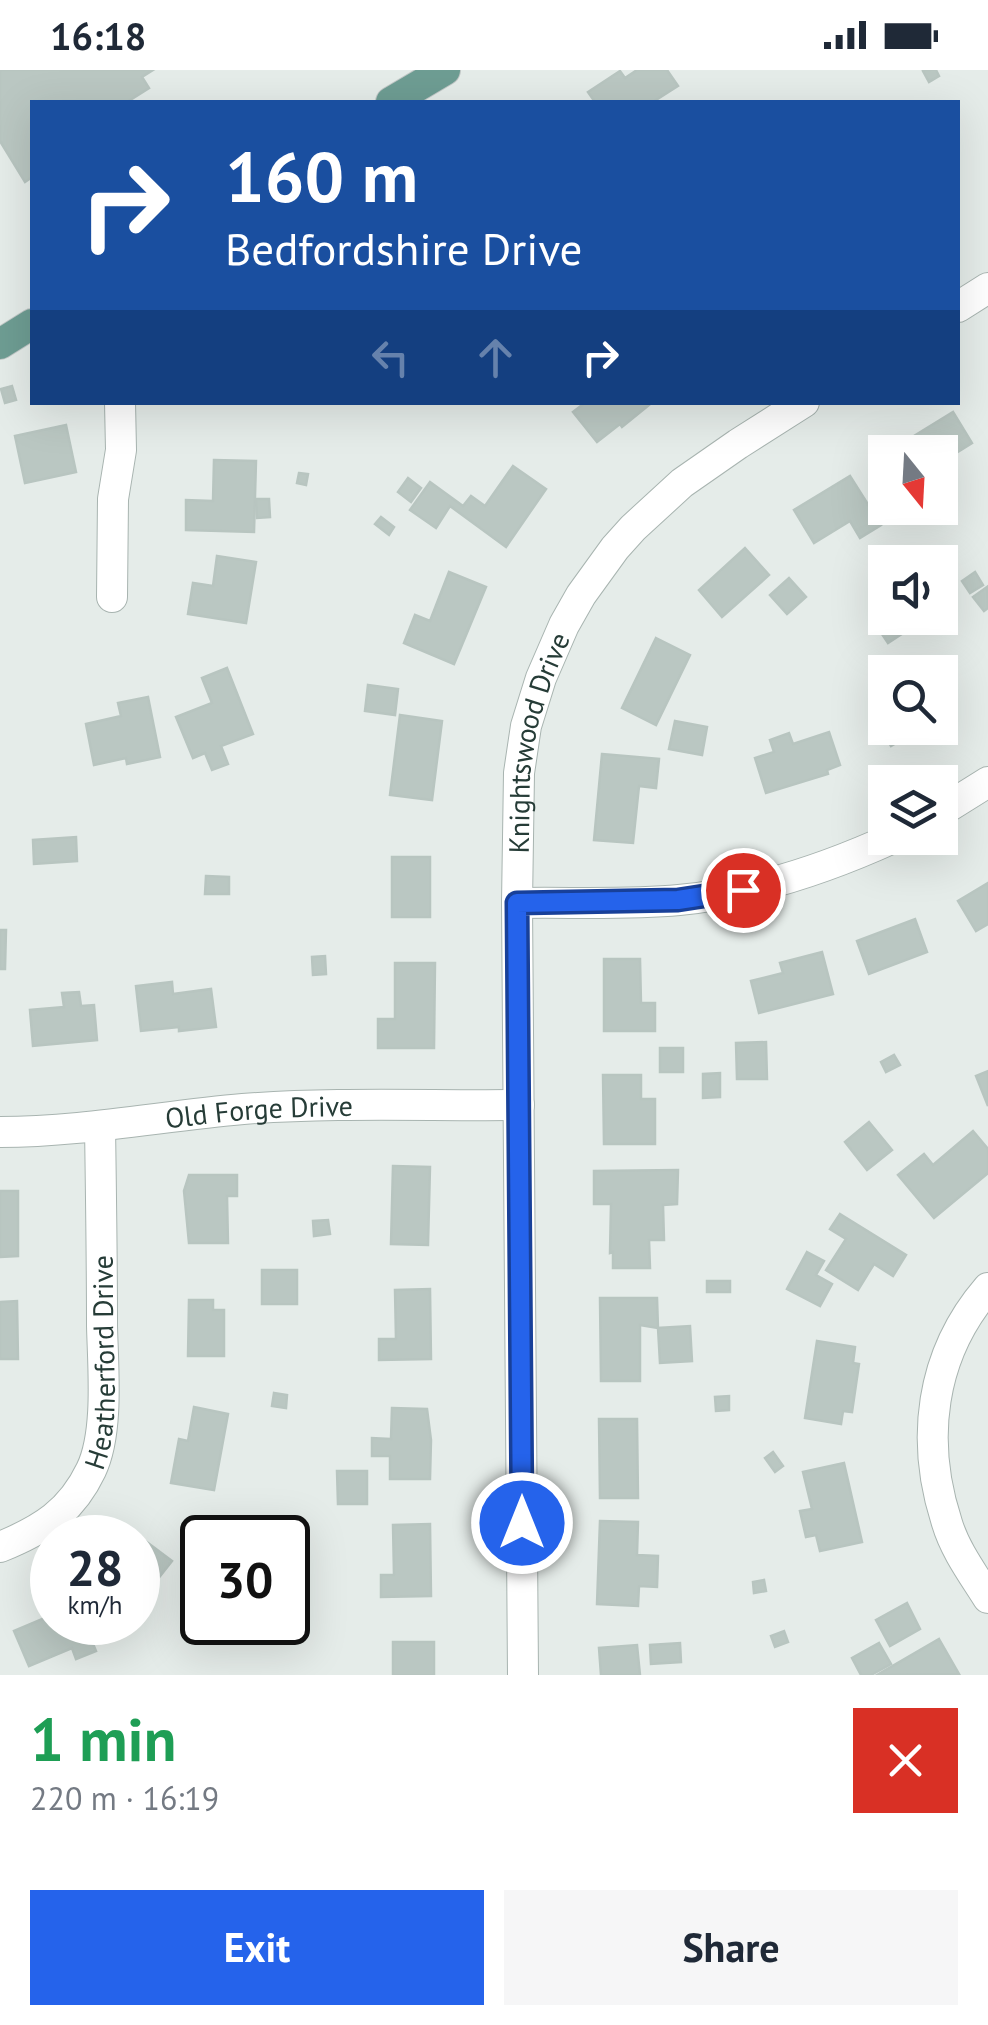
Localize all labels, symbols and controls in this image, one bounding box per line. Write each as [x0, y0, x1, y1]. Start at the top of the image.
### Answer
text: 16:18 [50, 11, 146, 60]
text: 160 m [225, 131, 418, 221]
icon: right [60, 140, 190, 270]
text: Bedfordshire Drive [225, 219, 582, 277]
icon: left [363, 330, 418, 385]
icon: ahead [468, 330, 523, 385]
icon: right [573, 330, 628, 385]
north arrow [868, 435, 958, 525]
map controls [868, 435, 958, 855]
button: sound [868, 545, 958, 635]
street label: Knightswood Drive [499, 626, 577, 854]
button: search [868, 655, 958, 745]
button: layers [868, 765, 958, 855]
pin [701, 848, 786, 933]
icon: arrive [716, 863, 771, 918]
street label: Old Forge Drive [163, 1086, 353, 1136]
street label: Heatherford Drive [75, 1255, 122, 1474]
position arrow [470, 1471, 574, 1575]
speed limit sign: 30 [180, 1515, 310, 1645]
text: 28 [67, 1535, 123, 1600]
text: km/h [68, 1589, 122, 1621]
text: 1 min [30, 1700, 176, 1778]
button: close [853, 1708, 958, 1813]
text: 220 m · 16:19 [30, 1777, 219, 1819]
button: Exit [30, 1890, 484, 2005]
button: Share [504, 1890, 958, 2005]

